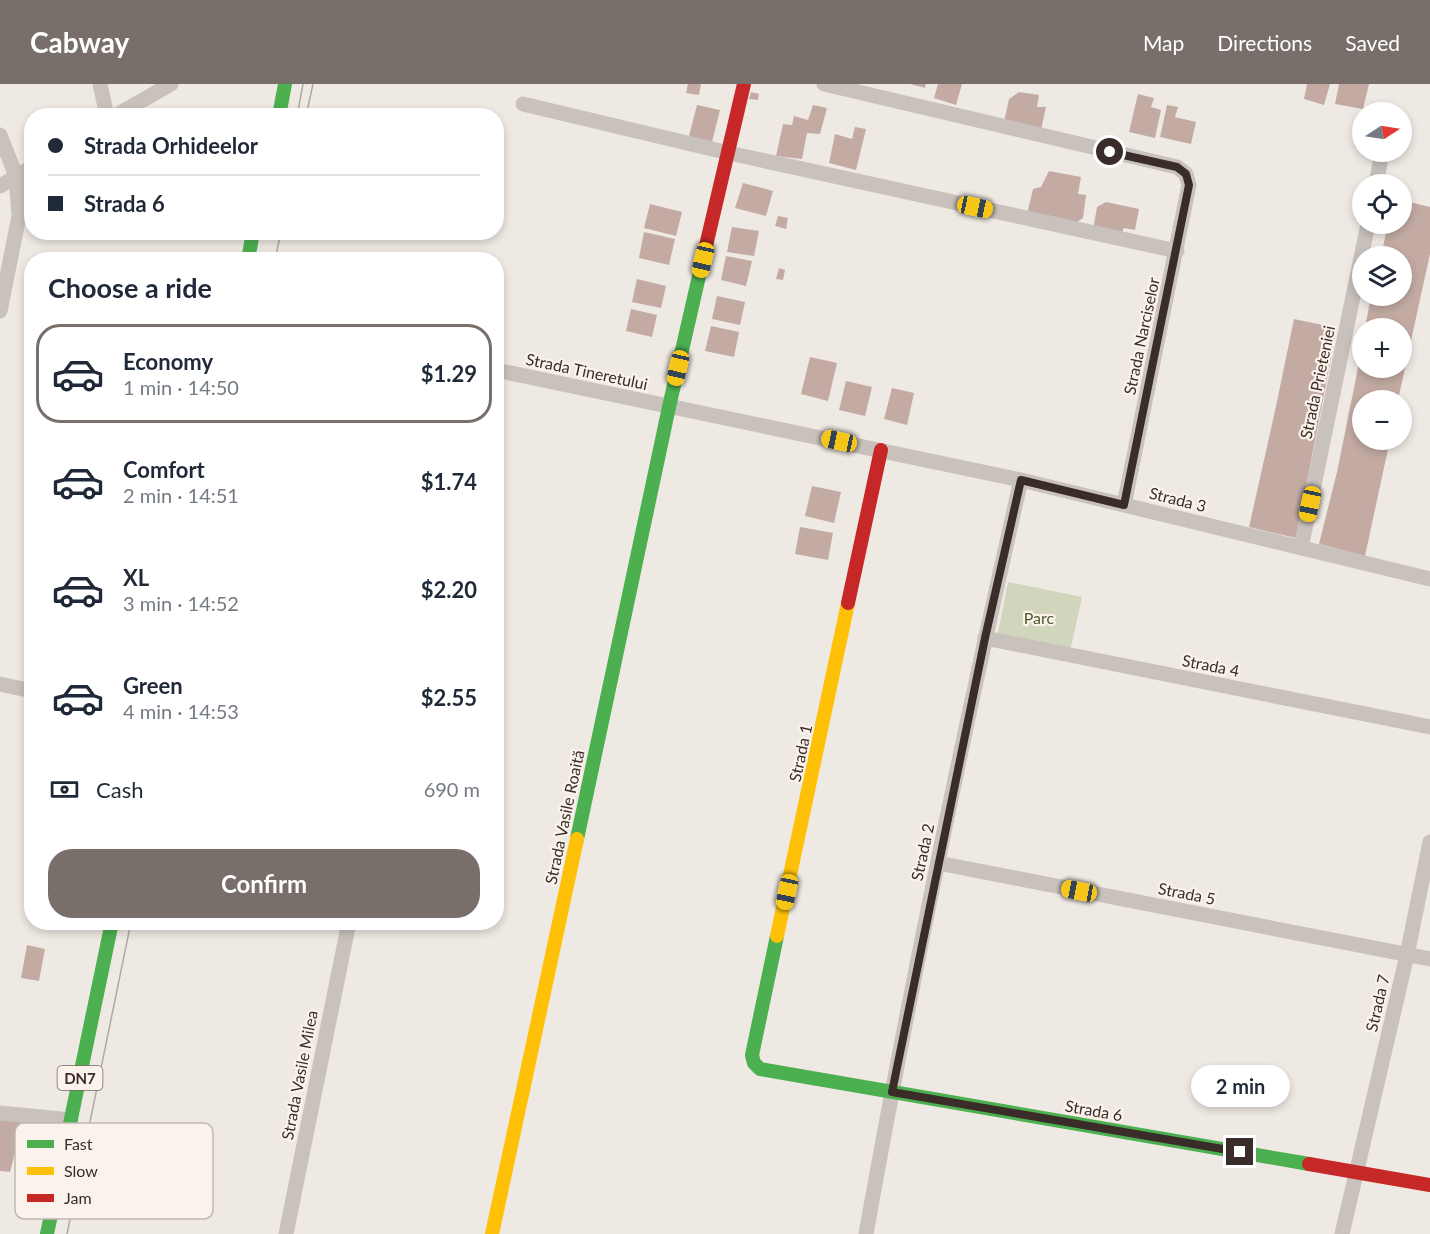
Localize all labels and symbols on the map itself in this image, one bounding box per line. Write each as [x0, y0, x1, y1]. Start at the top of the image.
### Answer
north arrow [1352, 102, 1412, 162]
route start [1096, 138, 1123, 165]
car [956, 194, 994, 220]
car [690, 240, 716, 280]
street label: Strada Narciselor [1119, 275, 1163, 397]
street label: Strada Prieteniei [1296, 324, 1338, 440]
car [665, 348, 691, 388]
street label: Strada Tineretului [524, 349, 650, 393]
car [820, 428, 858, 454]
street label: Strada 3 [1148, 483, 1208, 515]
car [1297, 485, 1323, 523]
park label: Parc [1024, 608, 1055, 627]
street label: Strada 4 [1181, 650, 1241, 680]
street label: Strada 1 [785, 723, 815, 783]
street label: Strada Vasile Roaită [540, 748, 588, 886]
street label: Strada 2 [907, 822, 937, 882]
car [774, 873, 800, 911]
street label: Strada 5 [1157, 878, 1217, 908]
car [1060, 879, 1098, 903]
street label: Strada 7 [1361, 973, 1393, 1033]
street label: Strada Vasile Milea [277, 1009, 321, 1141]
callout: 2 min [1190, 1065, 1290, 1107]
road number: DN7 [58, 1066, 103, 1090]
street label: Strada 6 [1064, 1096, 1124, 1124]
legend [15, 1123, 213, 1219]
text: Fast [64, 1134, 93, 1153]
route end [1226, 1138, 1253, 1165]
text: Slow [64, 1161, 98, 1180]
text: Jam [64, 1188, 92, 1207]

